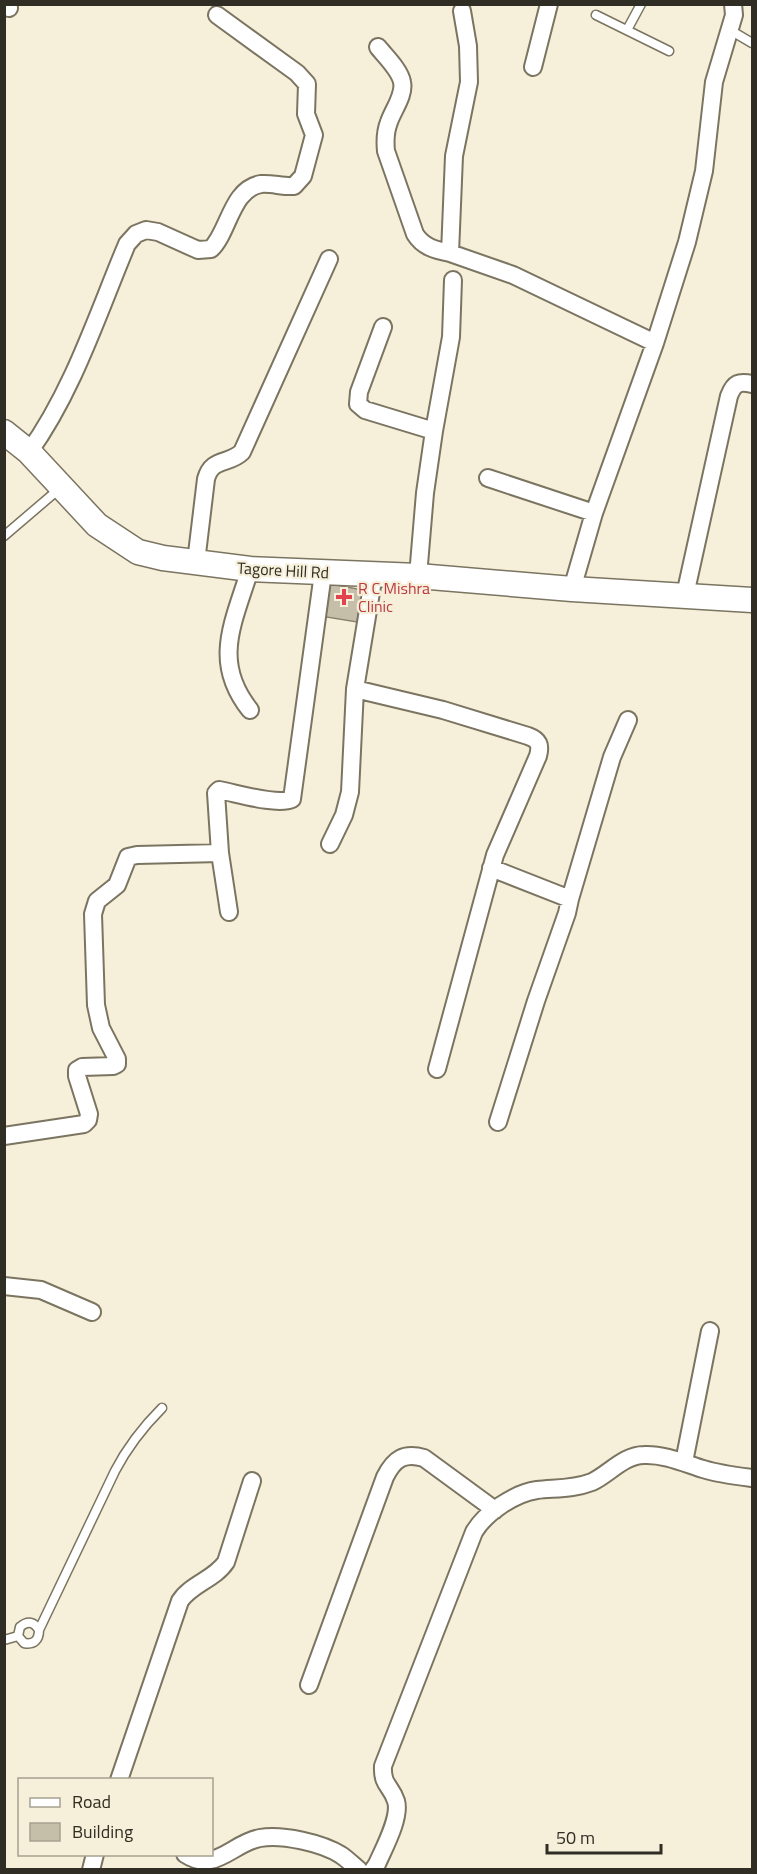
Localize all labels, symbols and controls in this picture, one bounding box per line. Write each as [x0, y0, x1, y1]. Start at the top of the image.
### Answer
street label: Tagore Hill Rd [236, 556, 330, 584]
place label: R C Mishra Clinic [358, 576, 430, 618]
marker: R C Mishra Clinic [335, 588, 353, 606]
legend [18, 1778, 213, 1856]
text: Road [72, 1788, 111, 1815]
scale bar [547, 1817, 661, 1855]
text: Building [72, 1818, 133, 1845]
text: 50 m [556, 1824, 595, 1851]

